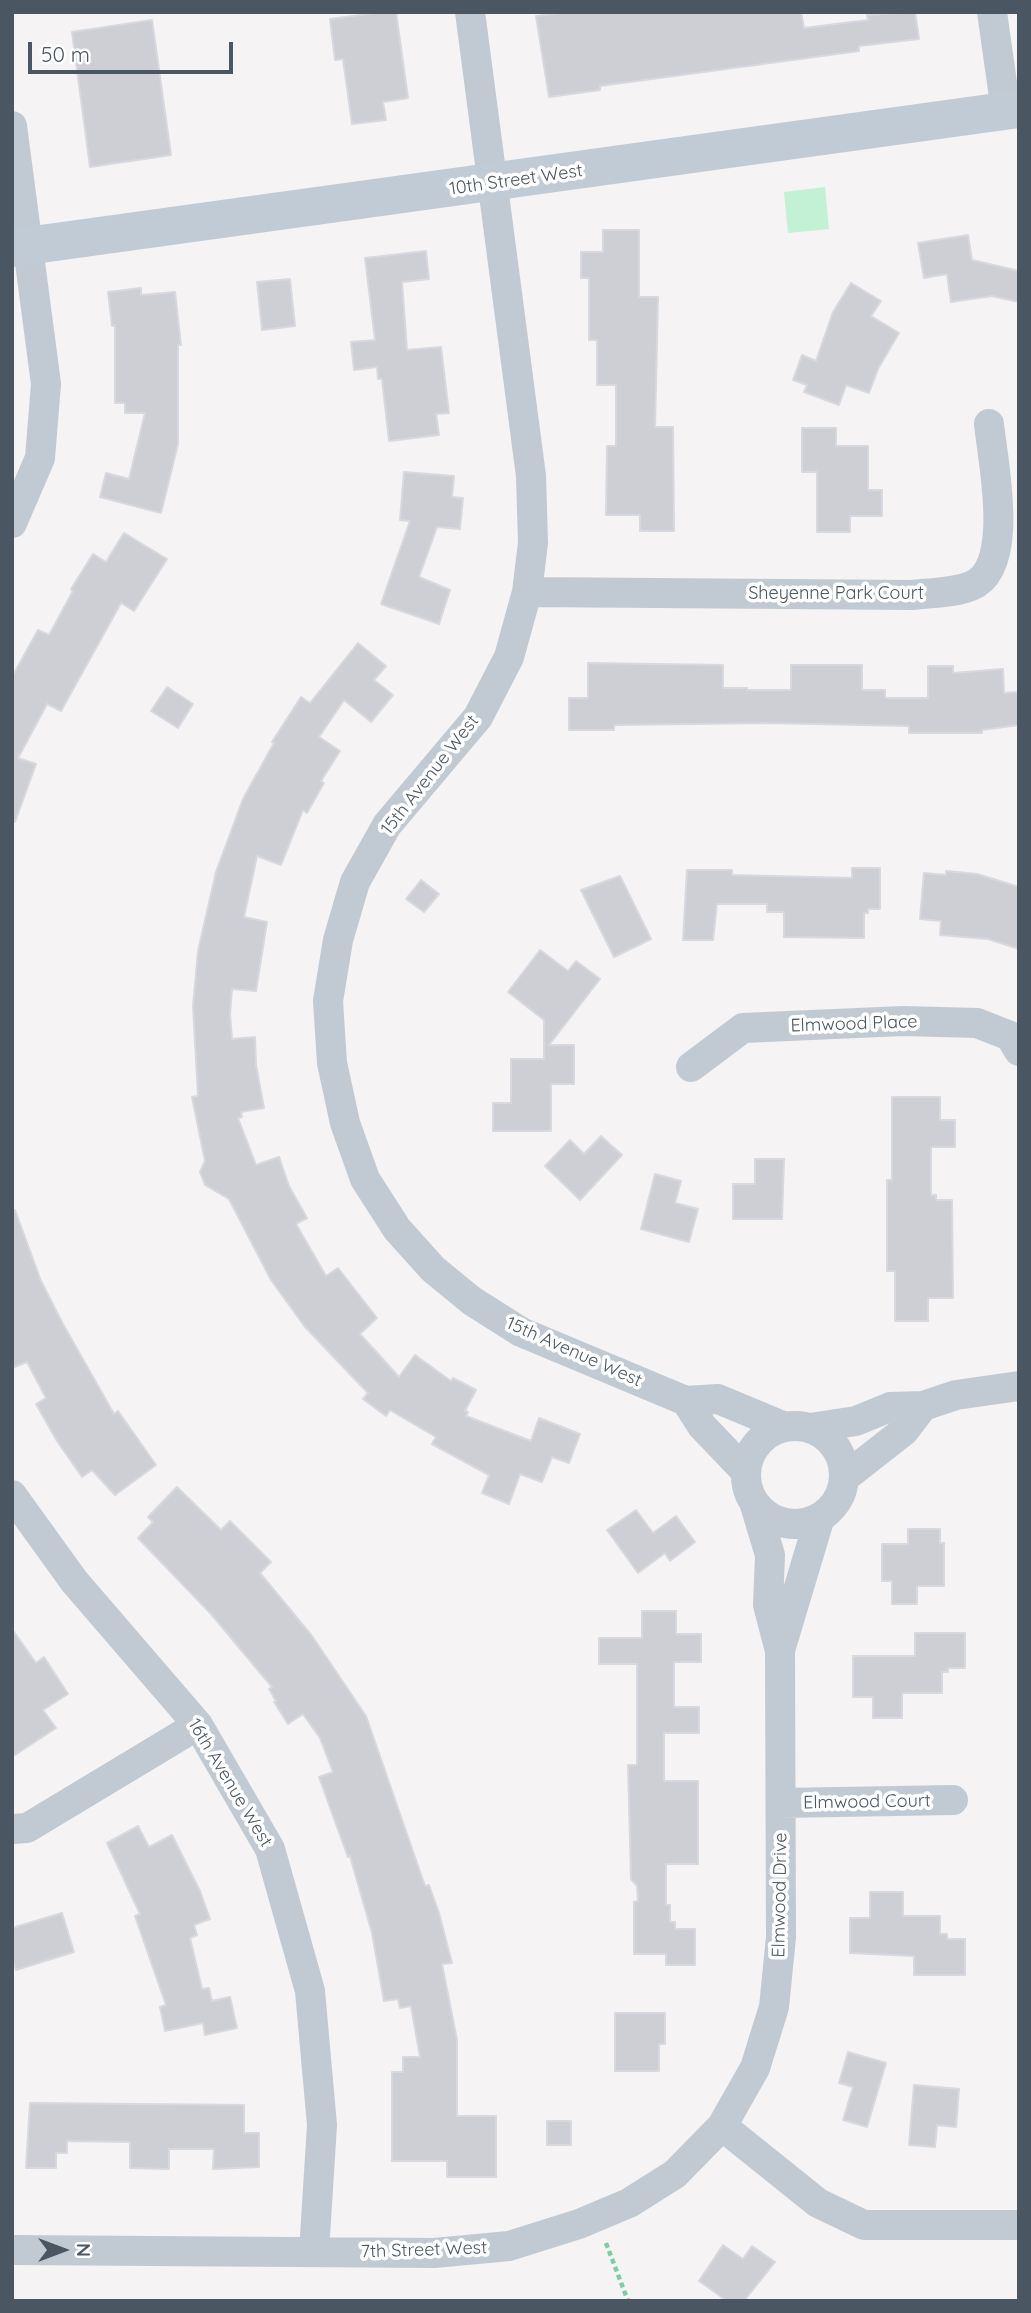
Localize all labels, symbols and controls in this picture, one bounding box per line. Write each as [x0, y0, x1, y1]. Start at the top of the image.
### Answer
scale bar [32, 28, 236, 72]
text: 50 m [41, 41, 90, 67]
street label: 10th Street West [448, 160, 584, 200]
street label: Sheyenne Park Court [748, 583, 924, 605]
street label: 15th Avenue West [377, 711, 483, 839]
street label: Elmwood Place [790, 1011, 918, 1037]
street label: 15th Avenue West [503, 1312, 645, 1392]
street label: 16th Avenue West [183, 1715, 277, 1851]
street label: Elmwood Court [803, 1790, 931, 1814]
street label: Elmwood Drive [768, 1832, 792, 1958]
north arrow [28, 2215, 98, 2285]
street label: 7th Street West [360, 2237, 488, 2263]
text: N [72, 2243, 96, 2257]

